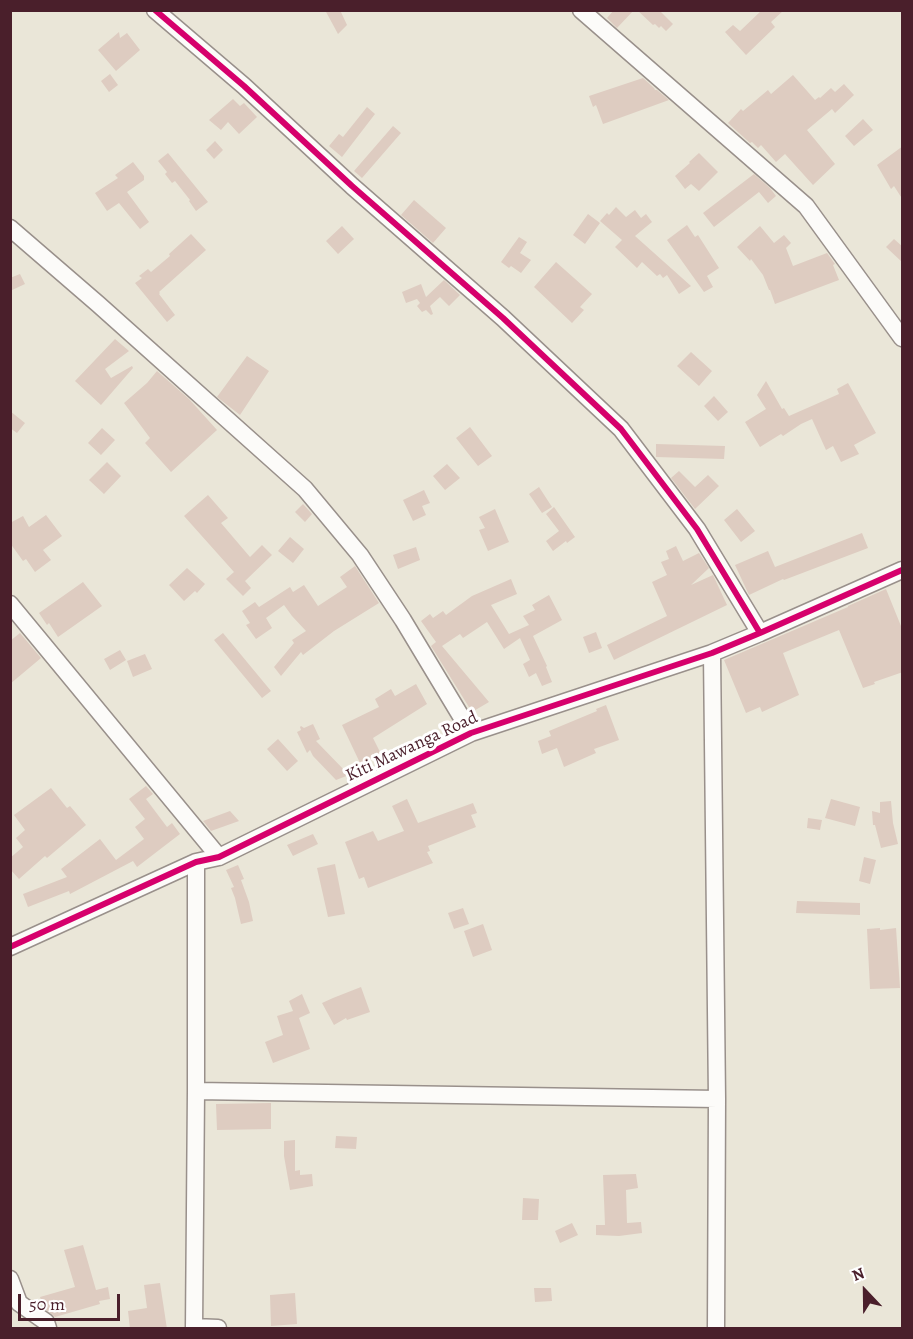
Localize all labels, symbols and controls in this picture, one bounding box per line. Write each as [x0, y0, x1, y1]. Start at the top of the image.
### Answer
street label: Kiti Mawanga Road [343, 707, 481, 787]
north arrow [835, 1261, 895, 1321]
text: N [849, 1262, 868, 1287]
scale bar [21, 1282, 123, 1320]
text: 50 m [29, 1292, 65, 1316]

